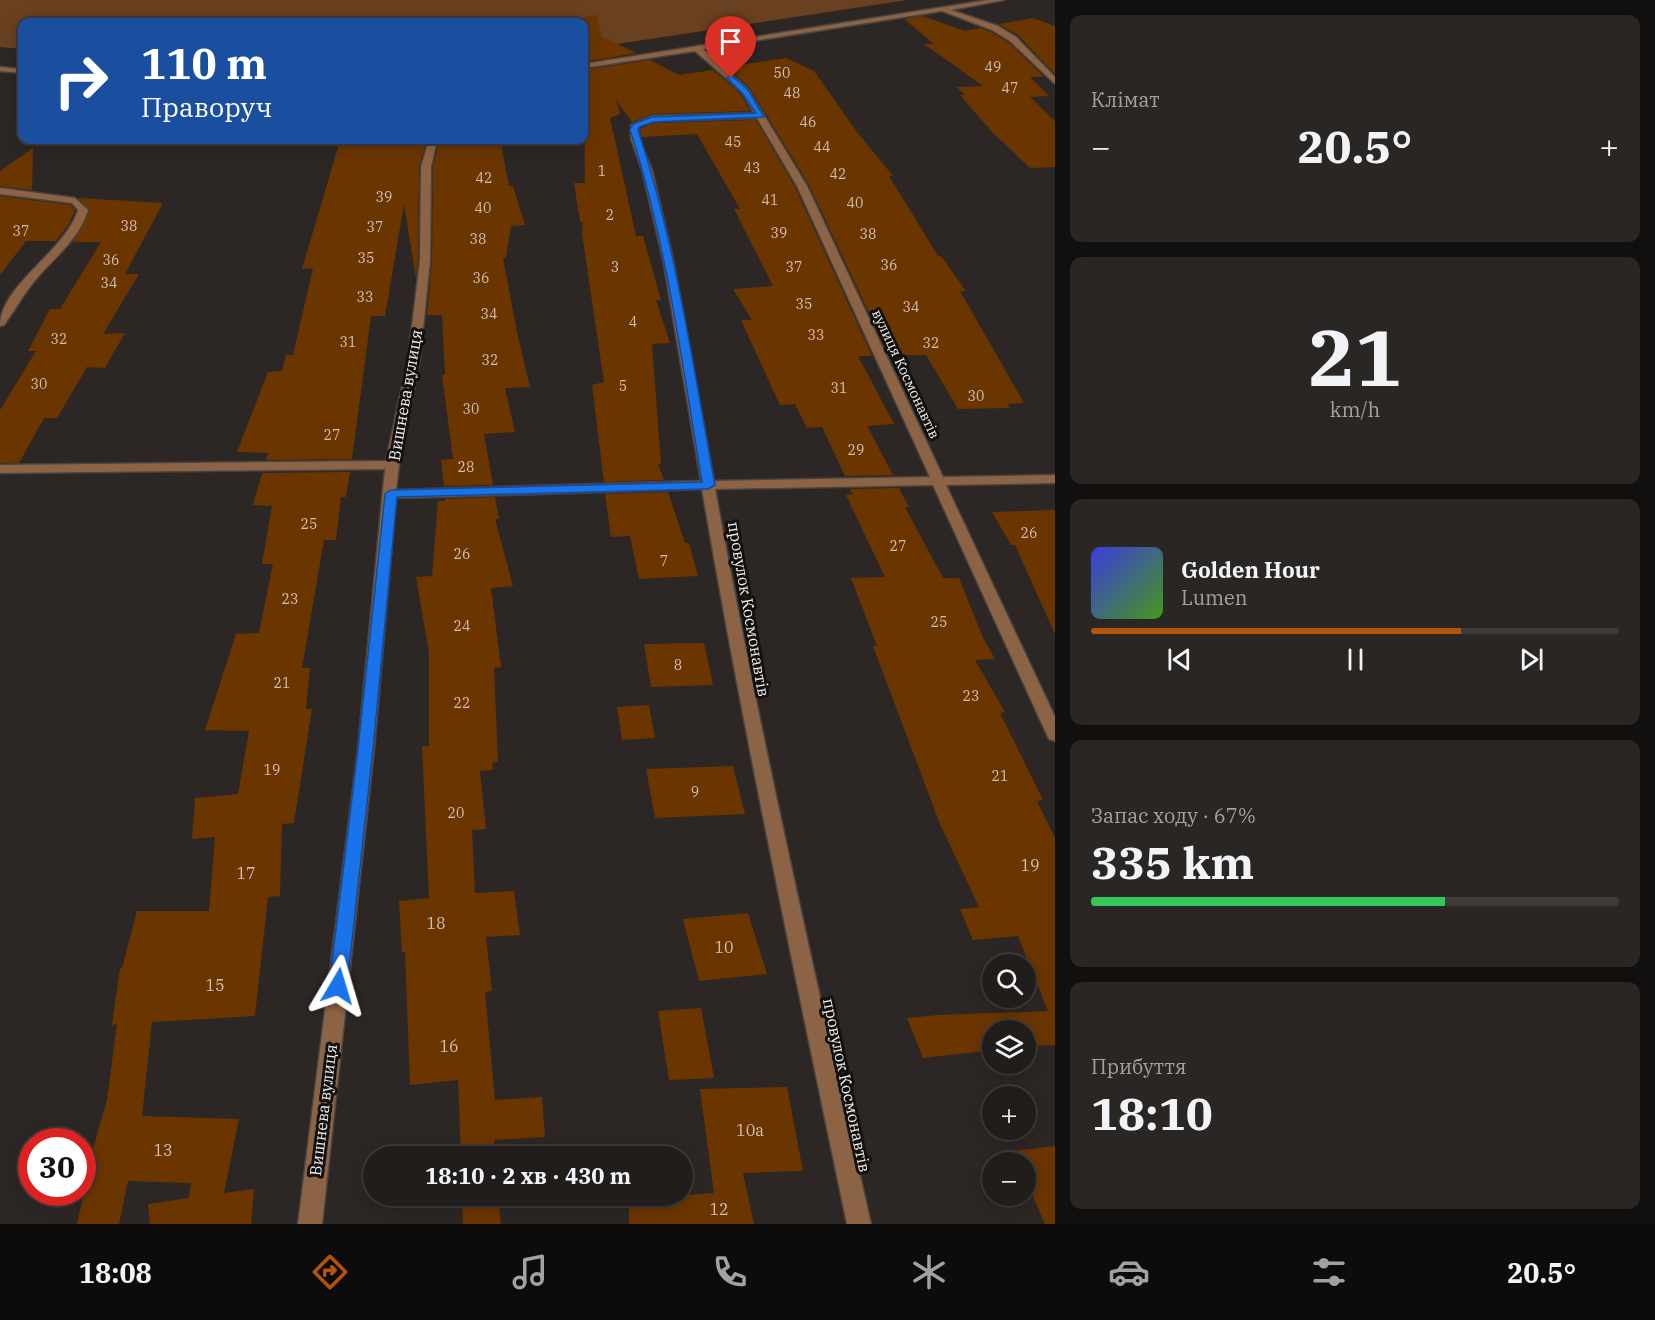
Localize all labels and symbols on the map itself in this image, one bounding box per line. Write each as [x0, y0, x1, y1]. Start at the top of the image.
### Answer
pin [705, 16, 756, 78]
house number: 49 [985, 58, 1001, 76]
house number: 50 [774, 64, 790, 82]
house number: 47 [1002, 79, 1018, 97]
house number: 48 [784, 84, 800, 102]
house number: 46 [800, 113, 816, 131]
house number: 45 [725, 133, 741, 151]
house number: 44 [814, 138, 830, 156]
house number: 43 [744, 159, 760, 177]
house number: 1 [598, 162, 606, 180]
house number: 42 [830, 165, 846, 183]
house number: 42 [476, 169, 492, 187]
house number: 39 [376, 188, 392, 206]
house number: 41 [762, 191, 778, 209]
house number: 40 [847, 194, 863, 212]
house number: 40 [475, 199, 491, 217]
house number: 2 [606, 206, 614, 224]
house number: 38 [121, 217, 137, 235]
house number: 37 [367, 218, 383, 236]
house number: 37 [13, 222, 29, 240]
house number: 39 [771, 224, 787, 242]
house number: 38 [860, 225, 876, 243]
house number: 38 [470, 230, 486, 248]
house number: 35 [358, 249, 374, 267]
house number: 36 [103, 251, 119, 269]
house number: 36 [881, 256, 897, 274]
house number: 3 [611, 258, 619, 276]
house number: 37 [786, 258, 802, 276]
house number: 36 [473, 269, 489, 287]
house number: 34 [101, 274, 117, 292]
house number: 33 [357, 288, 373, 306]
house number: 35 [796, 295, 812, 313]
house number: 34 [903, 298, 919, 316]
house number: 34 [481, 305, 497, 323]
street label: вулиця Космонавтів [868, 307, 944, 441]
house number: 4 [629, 313, 637, 331]
house number: 33 [808, 326, 824, 344]
street label: Вишнева вулиця [384, 328, 426, 462]
house number: 32 [51, 330, 67, 348]
house number: 31 [340, 333, 356, 351]
house number: 32 [923, 334, 939, 352]
house number: 32 [482, 351, 498, 369]
house number: 30 [31, 375, 47, 393]
house number: 5 [619, 377, 627, 395]
house number: 31 [831, 379, 847, 397]
house number: 30 [968, 387, 984, 405]
house number: 30 [463, 400, 479, 418]
house number: 27 [324, 426, 340, 444]
house number: 29 [848, 441, 864, 459]
house number: 28 [458, 458, 474, 476]
house number: 25 [301, 515, 317, 533]
street label: провулок Космонавтів [724, 520, 774, 698]
house number: 26 [1021, 524, 1037, 542]
house number: 27 [890, 537, 906, 555]
house number: 26 [454, 545, 470, 563]
house number: 7 [660, 552, 668, 570]
house number: 23 [282, 590, 298, 608]
house number: 25 [931, 613, 947, 631]
house number: 24 [454, 617, 470, 635]
house number: 8 [674, 656, 682, 674]
house number: 21 [274, 674, 290, 692]
house number: 23 [963, 687, 979, 705]
house number: 22 [454, 694, 470, 712]
house number: 19 [264, 761, 280, 779]
house number: 21 [992, 767, 1008, 785]
house number: 9 [691, 783, 699, 801]
house number: 20 [448, 804, 464, 822]
house number: 19 [1020, 855, 1040, 875]
house number: 17 [236, 863, 256, 883]
house number: 18 [426, 913, 446, 933]
house number: 10 [714, 937, 734, 957]
position arrow [306, 954, 370, 1018]
house number: 15 [205, 975, 225, 995]
street label: провулок Космонавтів [819, 996, 875, 1174]
house number: 16 [439, 1036, 459, 1056]
street label: Вишнева вулиця [305, 1043, 341, 1177]
house number: 10а [736, 1120, 764, 1140]
speed limit sign: 30 [18, 1128, 96, 1206]
house number: 13 [153, 1140, 173, 1160]
house number: 12 [709, 1199, 729, 1219]

